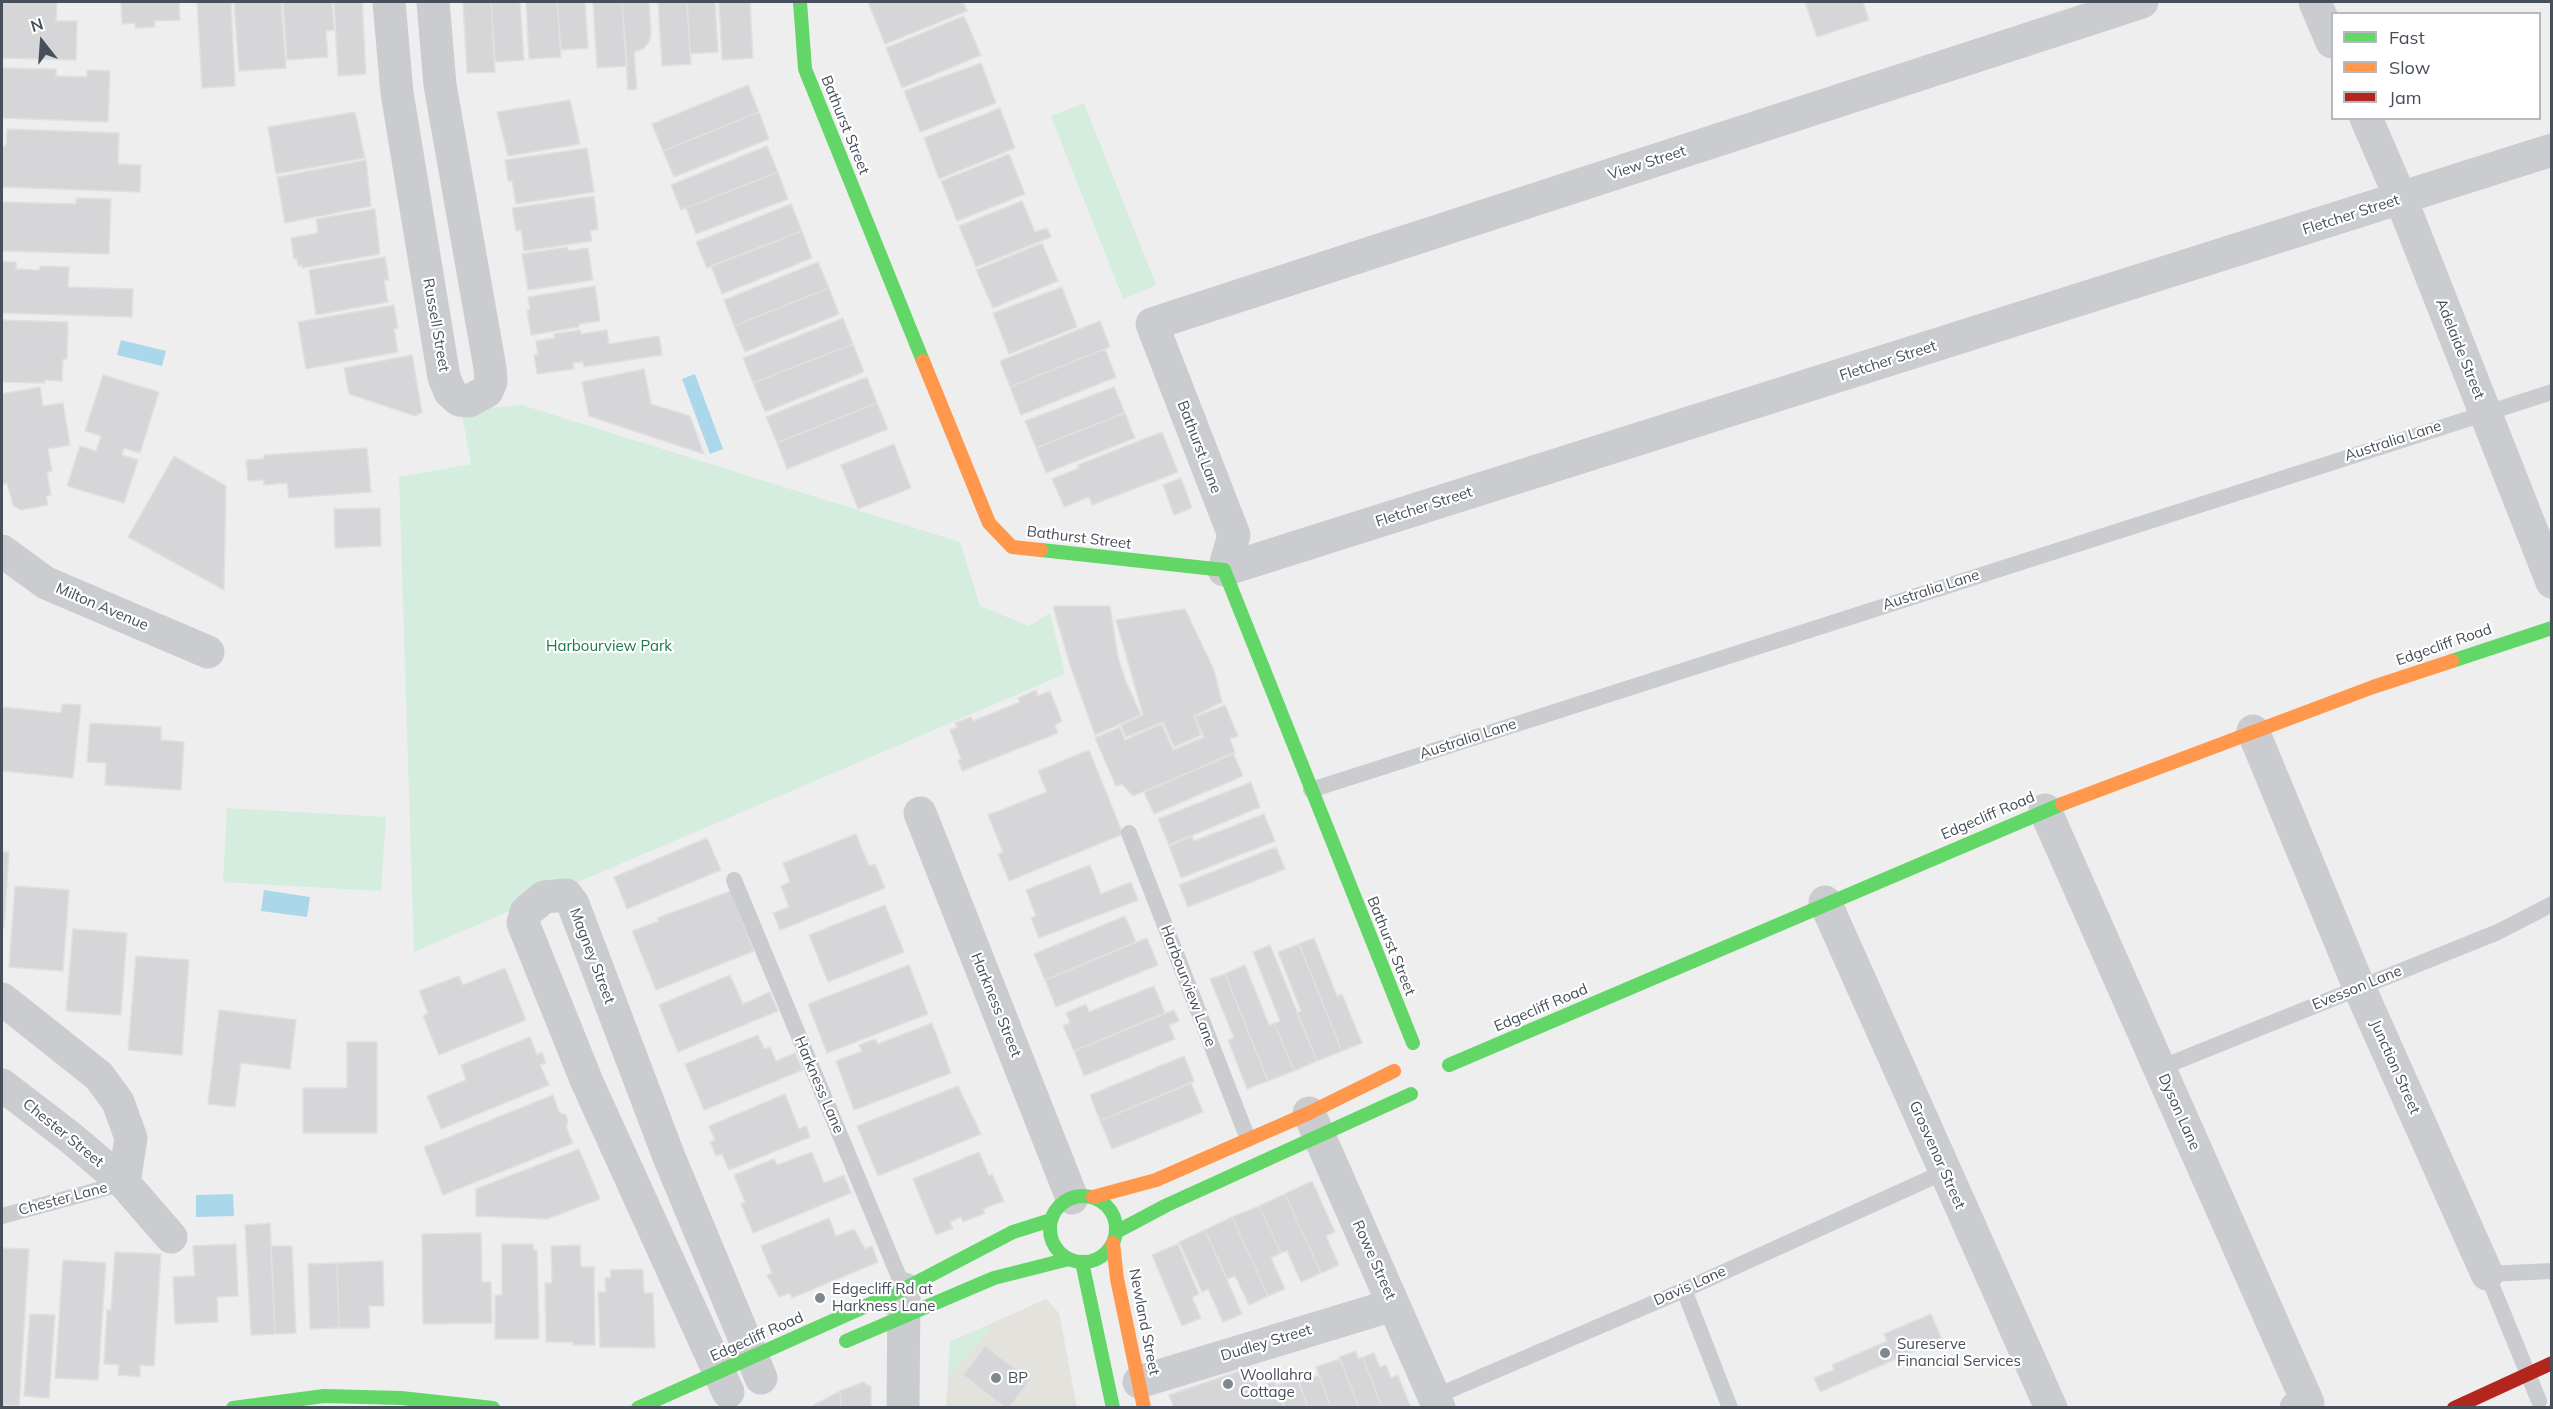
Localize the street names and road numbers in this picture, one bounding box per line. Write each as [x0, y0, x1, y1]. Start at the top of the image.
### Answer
street label: Bathurst Street [817, 73, 873, 177]
street label: View Street [1606, 142, 1688, 184]
street label: Fletcher Street [2300, 191, 2402, 239]
street label: Russell Street [419, 277, 453, 373]
street label: Adelaide Street [2432, 296, 2488, 402]
street label: Fletcher Street [1837, 337, 1939, 385]
street label: Bathurst Lane [1173, 398, 1225, 496]
street label: Australia Lane [2342, 417, 2444, 465]
street label: Fletcher Street [1373, 483, 1475, 531]
street label: Bathurst Street [1026, 523, 1132, 553]
street label: Australia Lane [1880, 566, 1982, 614]
street label: Milton Avenue [53, 579, 151, 635]
street label: Edgecliff Road [2394, 620, 2494, 670]
street label: Australia Lane [1417, 715, 1519, 763]
street label: Edgecliff Road [1938, 788, 2038, 844]
street label: Bathurst Street [1363, 894, 1419, 998]
street label: Magney Street [565, 906, 619, 1006]
street label: Harbourview Lane [1157, 923, 1219, 1049]
street label: Harkness Street [967, 950, 1025, 1060]
street label: Evesson Lane [2310, 962, 2404, 1014]
street label: Edgecliff Road [1491, 980, 1591, 1036]
street label: Junction Street [2366, 1017, 2424, 1117]
street label: Harkness Lane [790, 1034, 848, 1136]
street label: Dyson Lane [2154, 1071, 2204, 1153]
street label: Chester Street [19, 1095, 107, 1171]
street label: Grosvenor Street [1905, 1098, 1969, 1212]
street label: Chester Lane [17, 1178, 109, 1220]
street label: Rowe Street [1348, 1217, 1400, 1303]
street label: Davis Lane [1651, 1262, 1729, 1310]
street label: Newland Street [1125, 1267, 1163, 1377]
street label: Edgecliff Road [708, 1308, 806, 1366]
street label: Dudley Street [1218, 1321, 1314, 1365]

